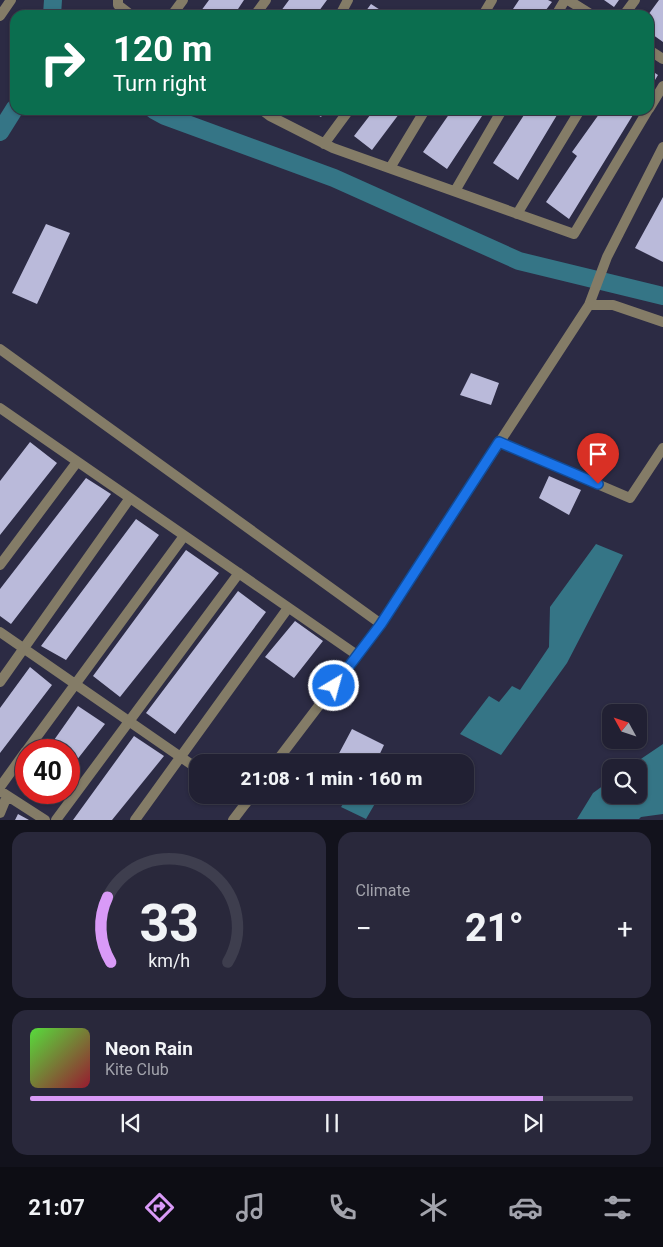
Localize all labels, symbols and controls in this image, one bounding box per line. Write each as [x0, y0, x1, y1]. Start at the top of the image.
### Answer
text: 120 m [113, 29, 212, 70]
icon: right [30, 30, 95, 95]
text: Turn right [113, 71, 207, 96]
pin [577, 433, 619, 484]
icon: arrive [584, 440, 612, 468]
position arrow [307, 659, 359, 711]
north arrow [602, 704, 648, 749]
map controls [602, 704, 647, 804]
speed limit sign: 40 [15, 739, 80, 804]
button: search [602, 759, 647, 804]
text: 21:08 · 1 min · 160 m [240, 767, 423, 790]
text: Climate [356, 881, 410, 900]
text: 33 [139, 893, 199, 954]
text: 21° [465, 906, 524, 950]
text: − [356, 912, 372, 945]
text: + [617, 912, 633, 945]
text: km/h [148, 950, 190, 971]
text: Neon Rain [105, 1037, 193, 1060]
text: Kite Club [105, 1060, 169, 1079]
icon: previous [117, 1109, 145, 1137]
icon: pause [318, 1109, 346, 1137]
icon: next [519, 1109, 547, 1137]
icon: directions [142, 1190, 177, 1225]
icon: music [233, 1190, 268, 1225]
icon: phone [325, 1190, 360, 1225]
icon: climate [416, 1190, 451, 1225]
icon: car [508, 1190, 543, 1225]
icon: filters [600, 1190, 635, 1225]
text: 21:07 [28, 1195, 85, 1220]

